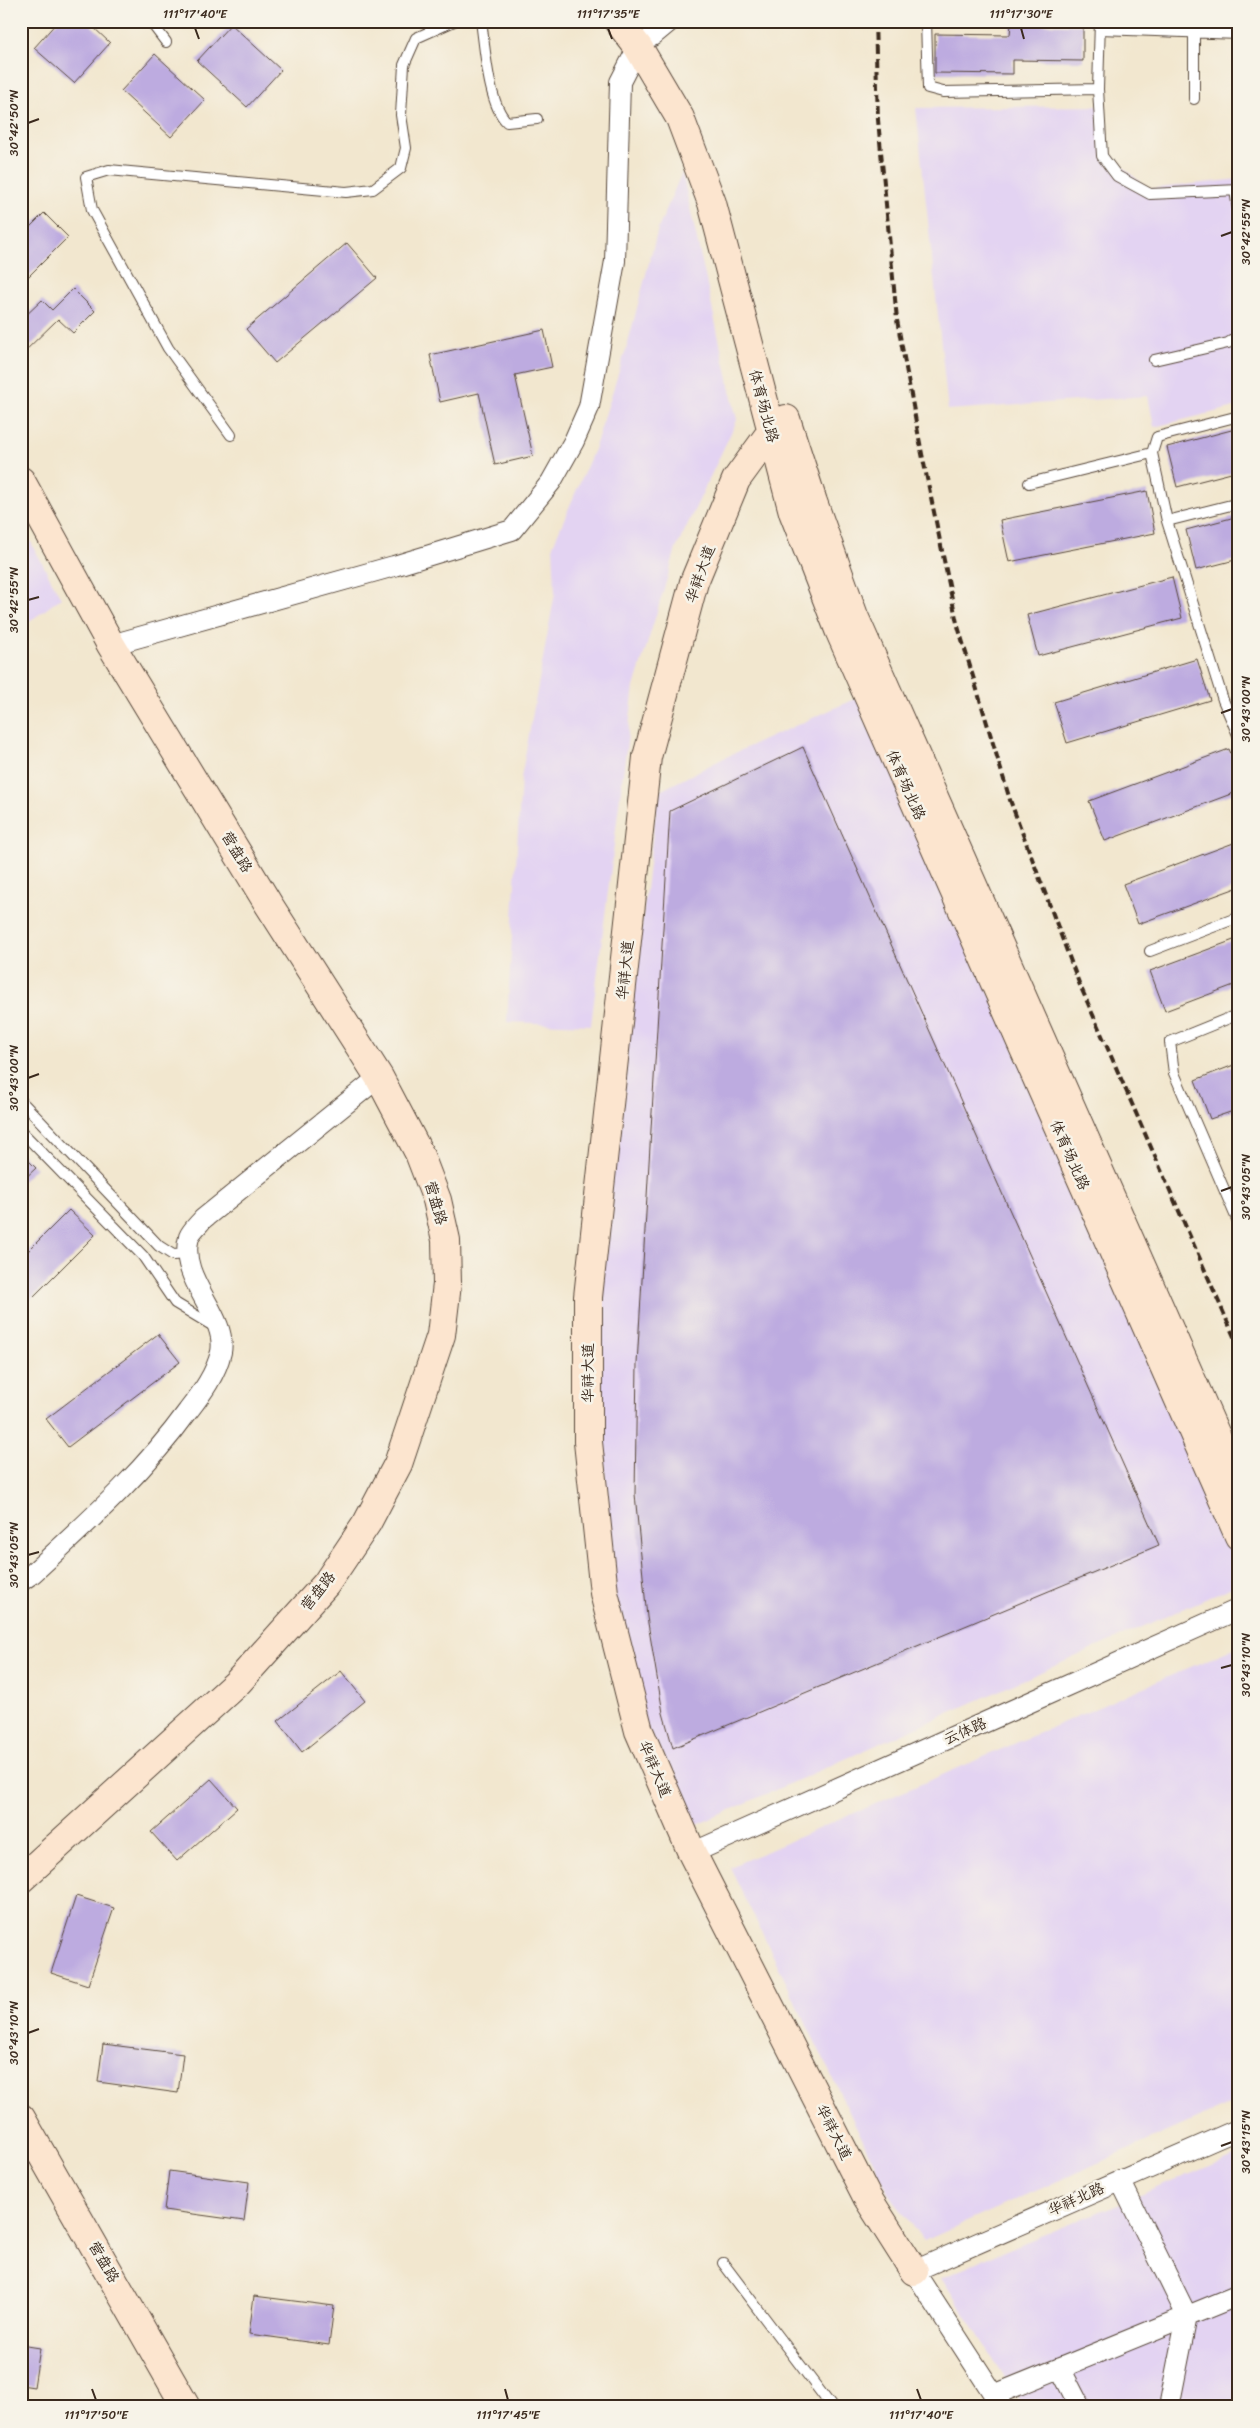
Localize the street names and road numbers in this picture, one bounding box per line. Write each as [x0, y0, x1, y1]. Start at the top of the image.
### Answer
street label: 体育场北路 [742, 366, 786, 446]
street label: 华祥大道 [678, 541, 722, 607]
street label: 体育场北路 [879, 745, 933, 825]
street label: 营盘路 [214, 826, 260, 878]
street label: 华祥大道 [609, 939, 641, 1001]
street label: 体育场北路 [1043, 1115, 1097, 1195]
street label: 营盘路 [417, 1178, 455, 1228]
street label: 华祥大道 [575, 1343, 601, 1403]
street label: 营盘路 [294, 1565, 342, 1617]
street label: 云体路 [939, 1710, 991, 1752]
street label: 华祥大道 [631, 1736, 679, 1802]
street label: 华祥大道 [809, 2099, 859, 2165]
street label: 华祥北路 [1043, 2175, 1109, 2223]
street label: 营盘路 [81, 2236, 127, 2288]

